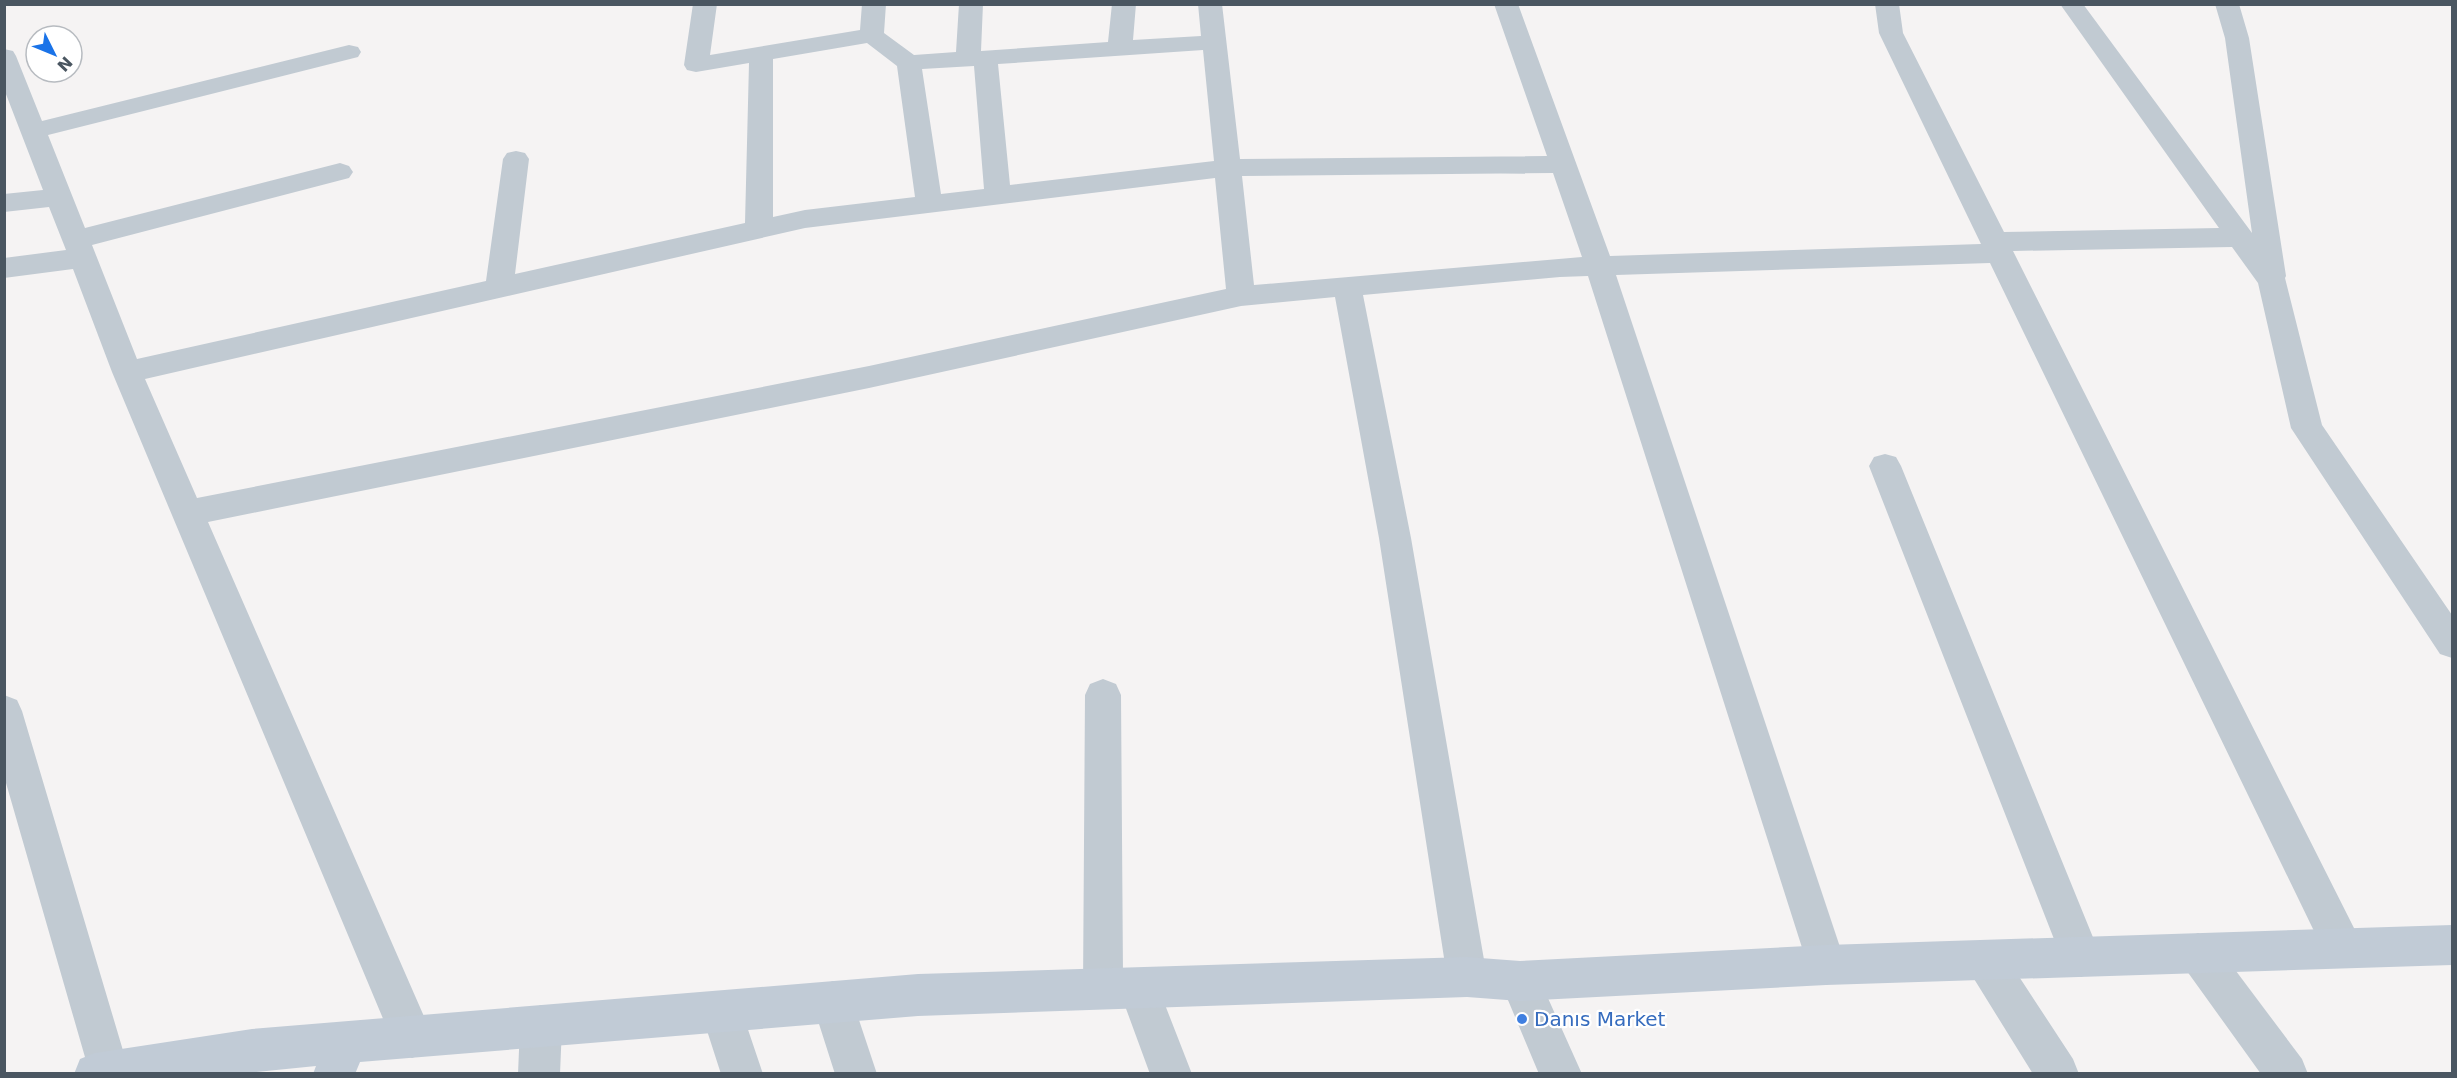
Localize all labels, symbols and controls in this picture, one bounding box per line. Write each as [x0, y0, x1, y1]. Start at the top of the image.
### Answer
north arrow [24, 24, 84, 84]
text: N [53, 53, 76, 75]
place label: Danıs Market [1534, 1007, 1666, 1031]
marker: Danıs Market [1515, 1012, 1529, 1026]

